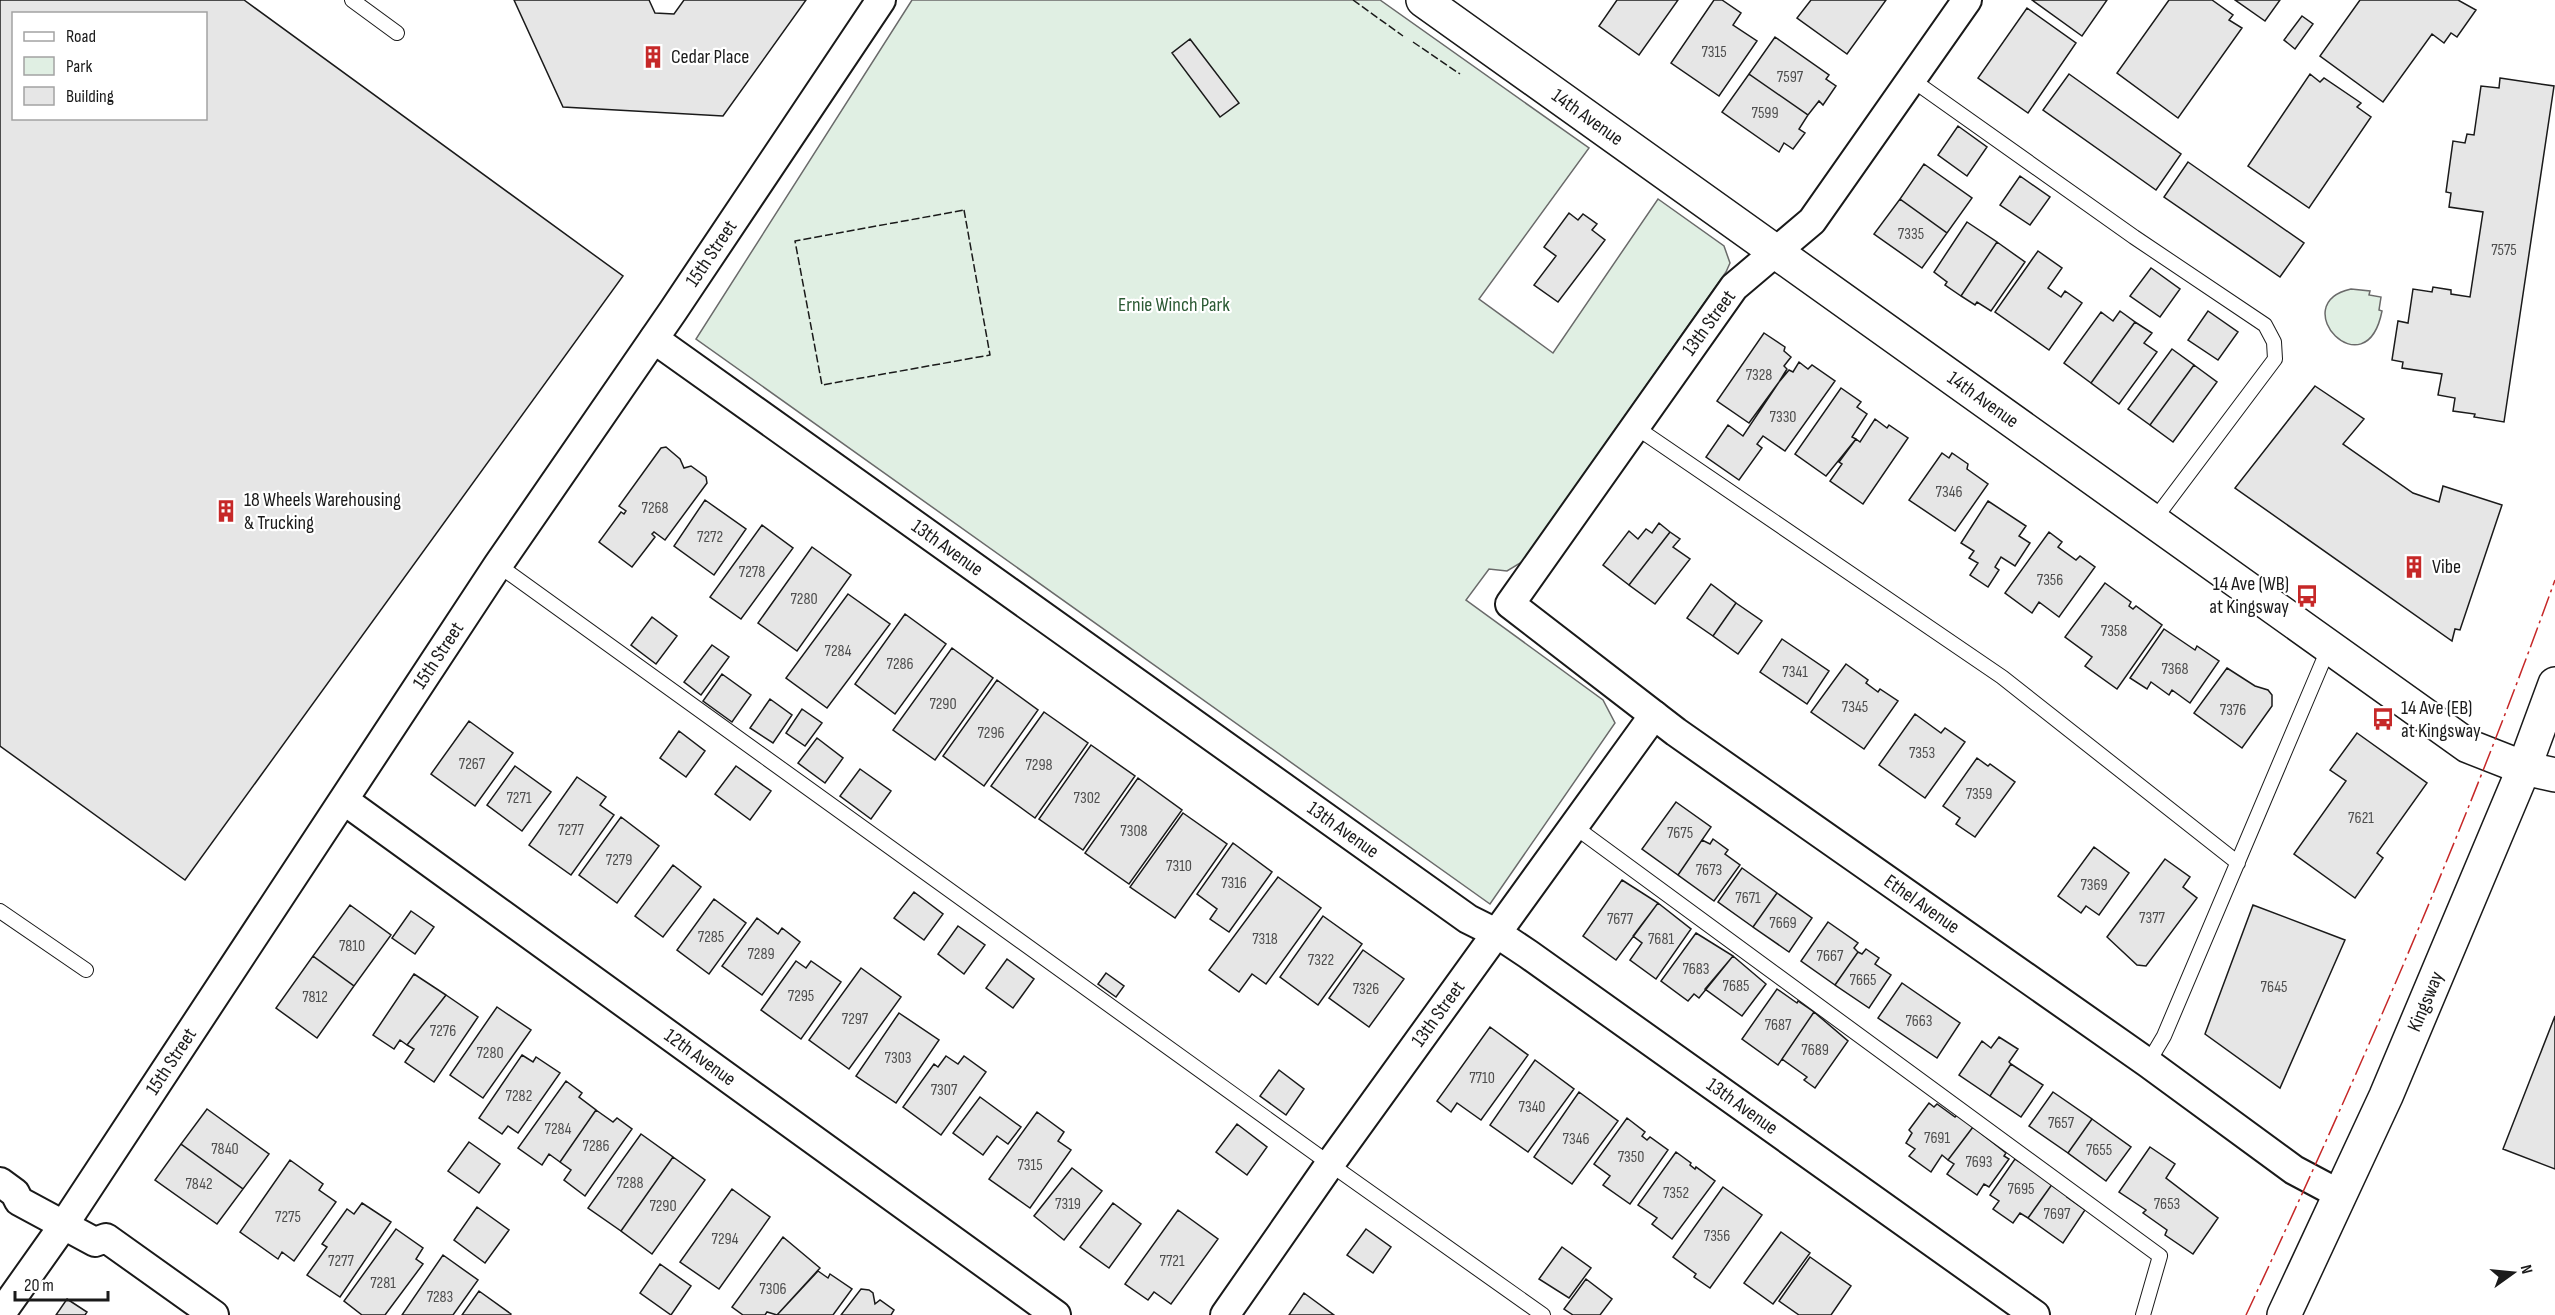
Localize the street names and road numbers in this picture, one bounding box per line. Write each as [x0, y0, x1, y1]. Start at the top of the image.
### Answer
street label: 14th Avenue [1547, 84, 1628, 151]
street label: 15th Street [681, 216, 742, 291]
street label: 13th Street [1677, 285, 1741, 361]
street label: 14th Avenue [1943, 366, 2023, 433]
street label: 13th Avenue [907, 514, 988, 582]
street label: 15th Street [408, 618, 469, 693]
street label: 13th Avenue [1303, 796, 1383, 864]
street label: Ethel Avenue [1879, 870, 1964, 939]
street label: Kingsway [2402, 968, 2449, 1035]
street label: 13th Street [1406, 976, 1470, 1052]
street label: 15th Street [141, 1023, 202, 1099]
street label: 12th Avenue [660, 1024, 740, 1091]
street label: 13th Avenue [1702, 1073, 1783, 1140]

